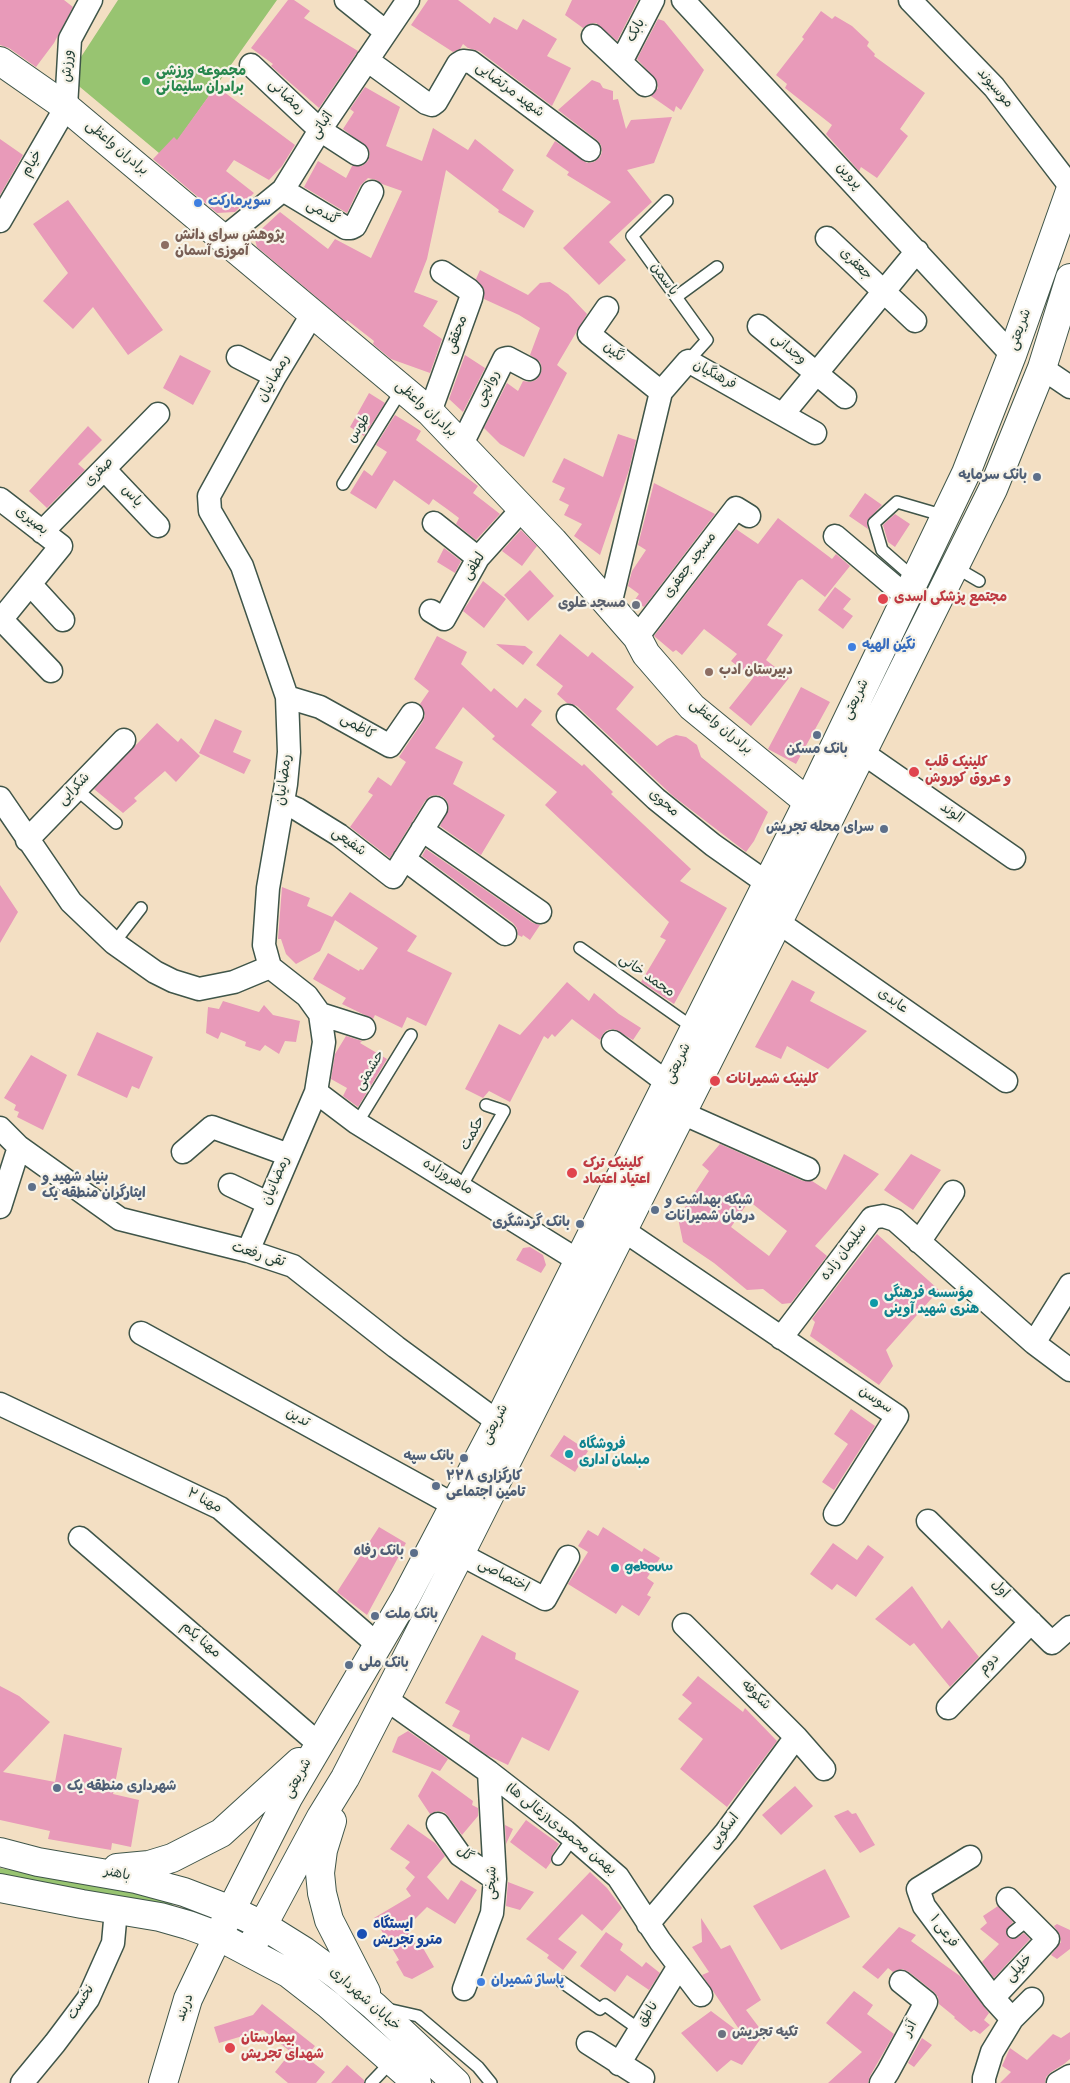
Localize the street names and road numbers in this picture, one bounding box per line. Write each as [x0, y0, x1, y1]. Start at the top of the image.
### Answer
street label: بابک [624, 16, 650, 46]
street label: ورزش [60, 49, 78, 83]
street label: شهید مرتضایی [471, 60, 547, 122]
street label: موسیوند [972, 66, 1016, 112]
street label: رمضانی [264, 77, 308, 119]
street label: اثباتی [308, 109, 338, 143]
street label: برادران واعظی [81, 118, 151, 180]
street label: خیام [19, 148, 47, 180]
street label: پروین [831, 160, 865, 194]
street label: گندمی [303, 198, 341, 230]
street label: جعفری [835, 245, 875, 285]
street label: یاسمن [645, 260, 681, 300]
street label: شریعتی [1006, 307, 1036, 353]
street label: محققی [443, 314, 473, 356]
street label: وجدانی [767, 331, 809, 369]
street label: نگین [599, 339, 627, 367]
street label: رمضانیان [255, 352, 295, 406]
street label: فرهنگیان [689, 358, 739, 394]
street label: روانچی [473, 368, 505, 410]
street label: برادران واعظی [391, 378, 459, 442]
street label: طوس [345, 411, 375, 447]
street label: صفری [82, 455, 118, 491]
street label: یاس [117, 483, 145, 511]
street label: بصیری [11, 504, 51, 540]
street label: مسجد جعفری [661, 530, 721, 602]
street label: لطفی [460, 550, 490, 584]
street label: شریعتی [840, 677, 874, 723]
street label: برادران واعظی [685, 697, 755, 759]
street label: کاظمی [337, 711, 377, 745]
street label: رمضانیان [274, 753, 296, 807]
street label: شکرایی [55, 770, 95, 810]
street label: محوی [644, 787, 682, 821]
street label: الوند [936, 800, 966, 828]
street label: شفیعی [328, 825, 368, 861]
street label: محمد خانی [615, 952, 677, 1002]
street label: عابدی [874, 986, 910, 1018]
street label: شریعتی [662, 1041, 696, 1087]
street label: حشمتی [352, 1048, 390, 1094]
street label: حکمت [458, 1114, 490, 1154]
street label: رمضانیان [259, 1154, 295, 1208]
street label: ماهروزاده [419, 1156, 475, 1200]
street label: سلیمان زاده [818, 1221, 872, 1285]
street label: تقی رفعت [229, 1240, 287, 1272]
street label: سوسن [855, 1384, 895, 1418]
street label: شریعتی [479, 1402, 513, 1448]
street label: تدین [282, 1406, 312, 1432]
street label: مهنا ۲ [184, 1486, 224, 1518]
street label: اختصاصی [475, 1557, 531, 1597]
street label: اول [986, 1577, 1012, 1603]
street label: مهنا یکم [177, 1619, 223, 1663]
street label: دوم [976, 1651, 1004, 1679]
street label: شکوفه [737, 1678, 773, 1714]
street label: شریعتی [281, 1756, 317, 1802]
street label: بهمن محمودی(زغالی ها) [501, 1780, 619, 1880]
street label: اسکویی [706, 1811, 744, 1853]
street label: گل [452, 1843, 476, 1867]
street label: باهنر [102, 1864, 132, 1886]
street label: شیخی [484, 1866, 502, 1900]
street label: فرعی ۱ [925, 1912, 961, 1952]
street label: خلیلی [1003, 1951, 1037, 1987]
street label: خیابان شهرداری [325, 1965, 403, 2035]
street label: نخست [65, 1982, 99, 2024]
street label: دربند [173, 1992, 199, 2024]
street label: ناطق [635, 1999, 663, 2031]
street label: آذر [900, 2018, 922, 2040]

